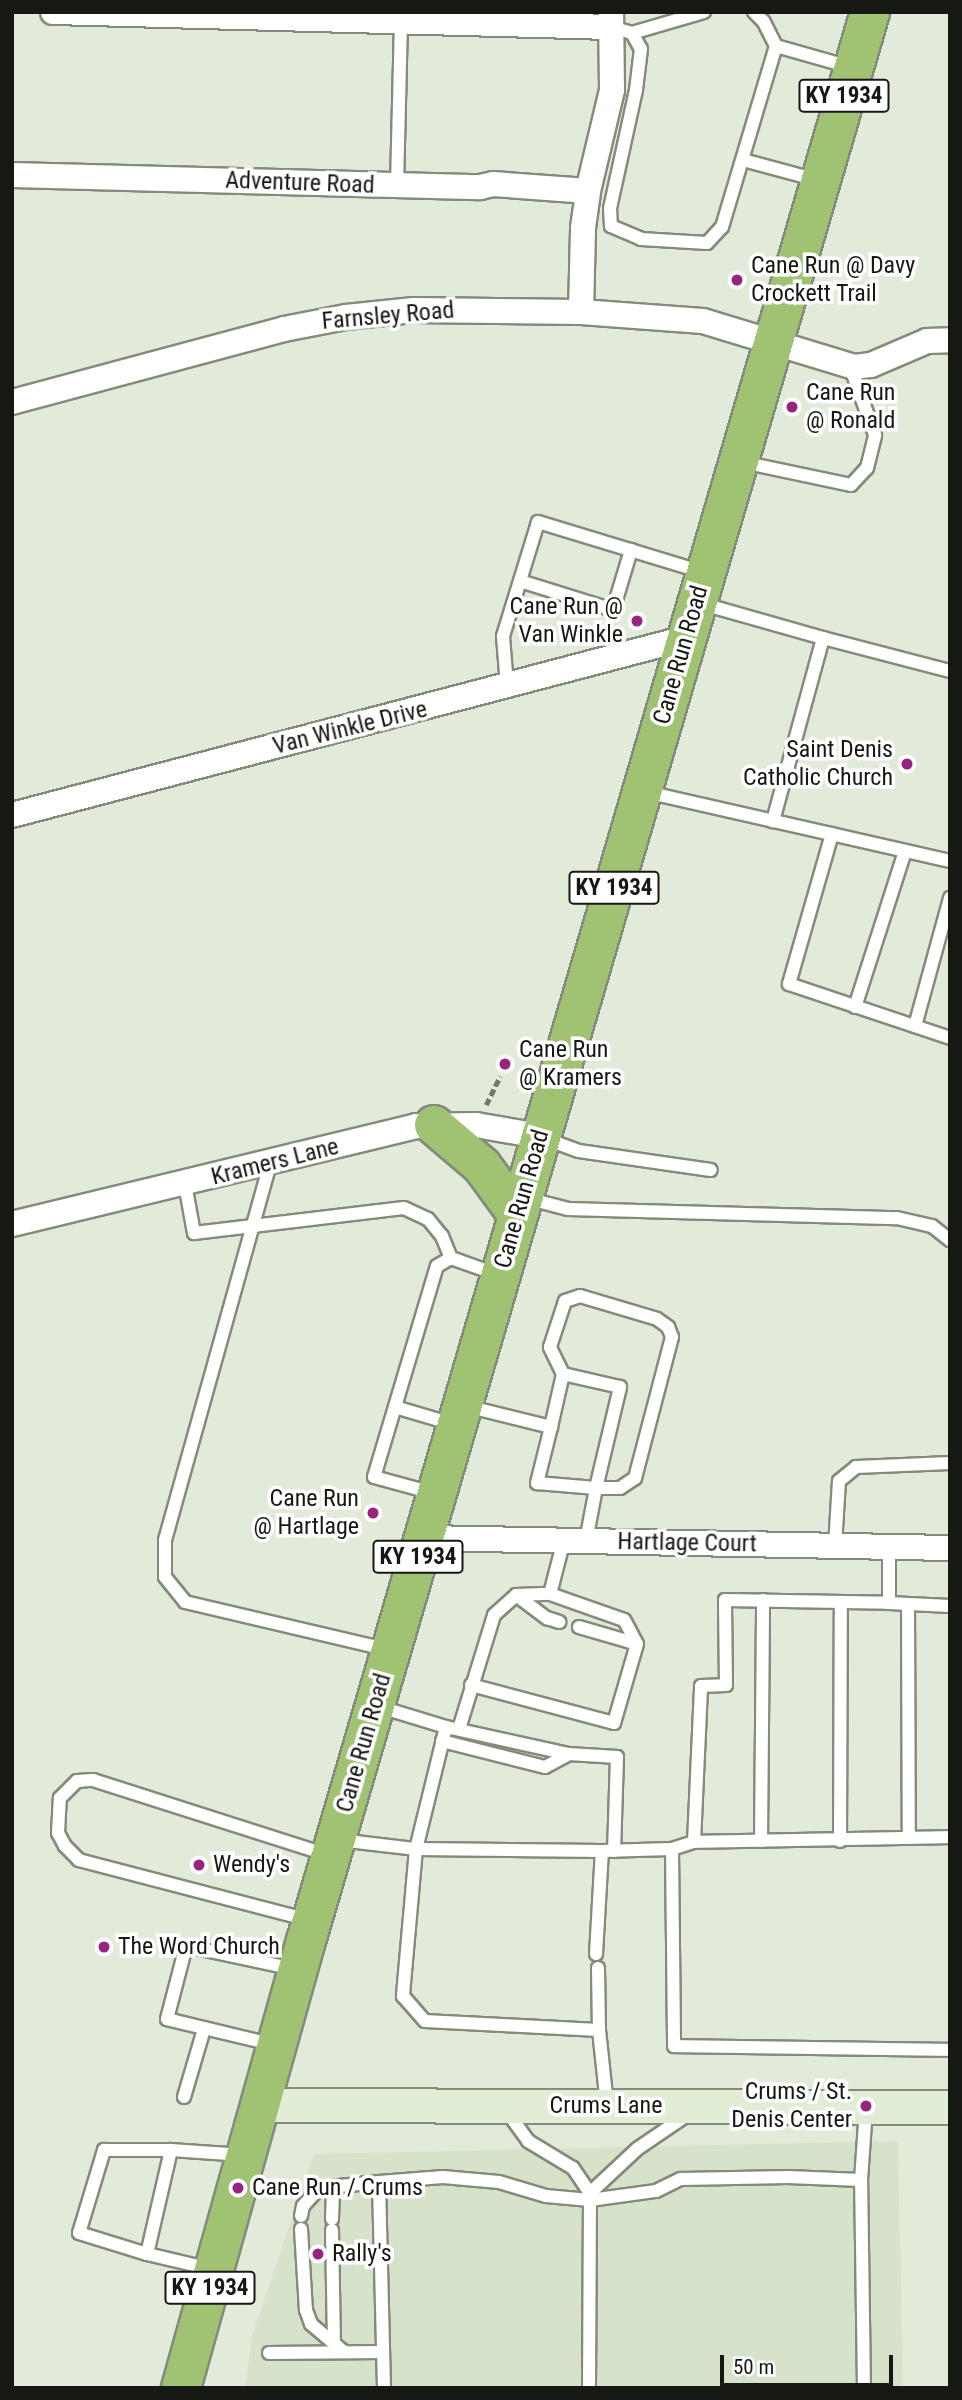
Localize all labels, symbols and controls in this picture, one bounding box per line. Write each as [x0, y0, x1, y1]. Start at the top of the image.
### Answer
road number: KY 1934 [798, 76, 890, 116]
street label: Adventure Road [225, 166, 375, 200]
place label: Cane Run @ Davy Crockett Trail [751, 252, 915, 308]
marker: Cane Run @ Davy Crockett Trail [729, 272, 745, 288]
street label: Farnsley Road [321, 296, 455, 336]
place label: Cane Run @ Ronald [806, 379, 895, 435]
marker: Cane Run @ Ronald [784, 399, 800, 415]
street label: Cane Run Road [647, 582, 715, 728]
place label: Cane Run @ Van Winkle [510, 593, 623, 649]
marker: Cane Run @ Van Winkle [629, 613, 645, 629]
street label: Van Winkle Drive [270, 695, 430, 761]
place label: Saint Denis Catholic Church [743, 736, 893, 792]
marker: Saint Denis Catholic Church [899, 756, 915, 772]
road number: KY 1934 [568, 868, 660, 908]
place label: Cane Run @ Kramers [519, 1036, 622, 1092]
marker: Cane Run @ Kramers [497, 1056, 513, 1072]
street label: Cane Run Road [488, 1126, 556, 1272]
street label: Kramers Lane [208, 1132, 342, 1192]
place label: Cane Run @ Hartlage [254, 1485, 359, 1541]
marker: Cane Run @ Hartlage [365, 1505, 381, 1521]
street label: Hartlage Court [617, 1527, 757, 1559]
road number: KY 1934 [372, 1538, 464, 1576]
street label: Cane Run Road [330, 1670, 398, 1816]
place label: Wendy's [213, 1851, 290, 1879]
marker: Wendy's [191, 1857, 207, 1873]
place label: The Word Church [118, 1933, 280, 1961]
marker: The Word Church [96, 1939, 112, 1955]
place label: Crums / St. Denis Center [731, 2078, 852, 2134]
street label: Crums Lane [550, 2092, 662, 2120]
marker: Crums / St. Denis Center [858, 2098, 874, 2114]
place label: Cane Run / Crums [252, 2174, 423, 2202]
marker: Cane Run / Crums [230, 2180, 246, 2196]
place label: Rally's [332, 2240, 392, 2268]
marker: Rally's [310, 2246, 326, 2262]
road number: KY 1934 [164, 2268, 256, 2308]
scale bar [724, 2340, 897, 2384]
text: 50 m [733, 2355, 774, 2379]

